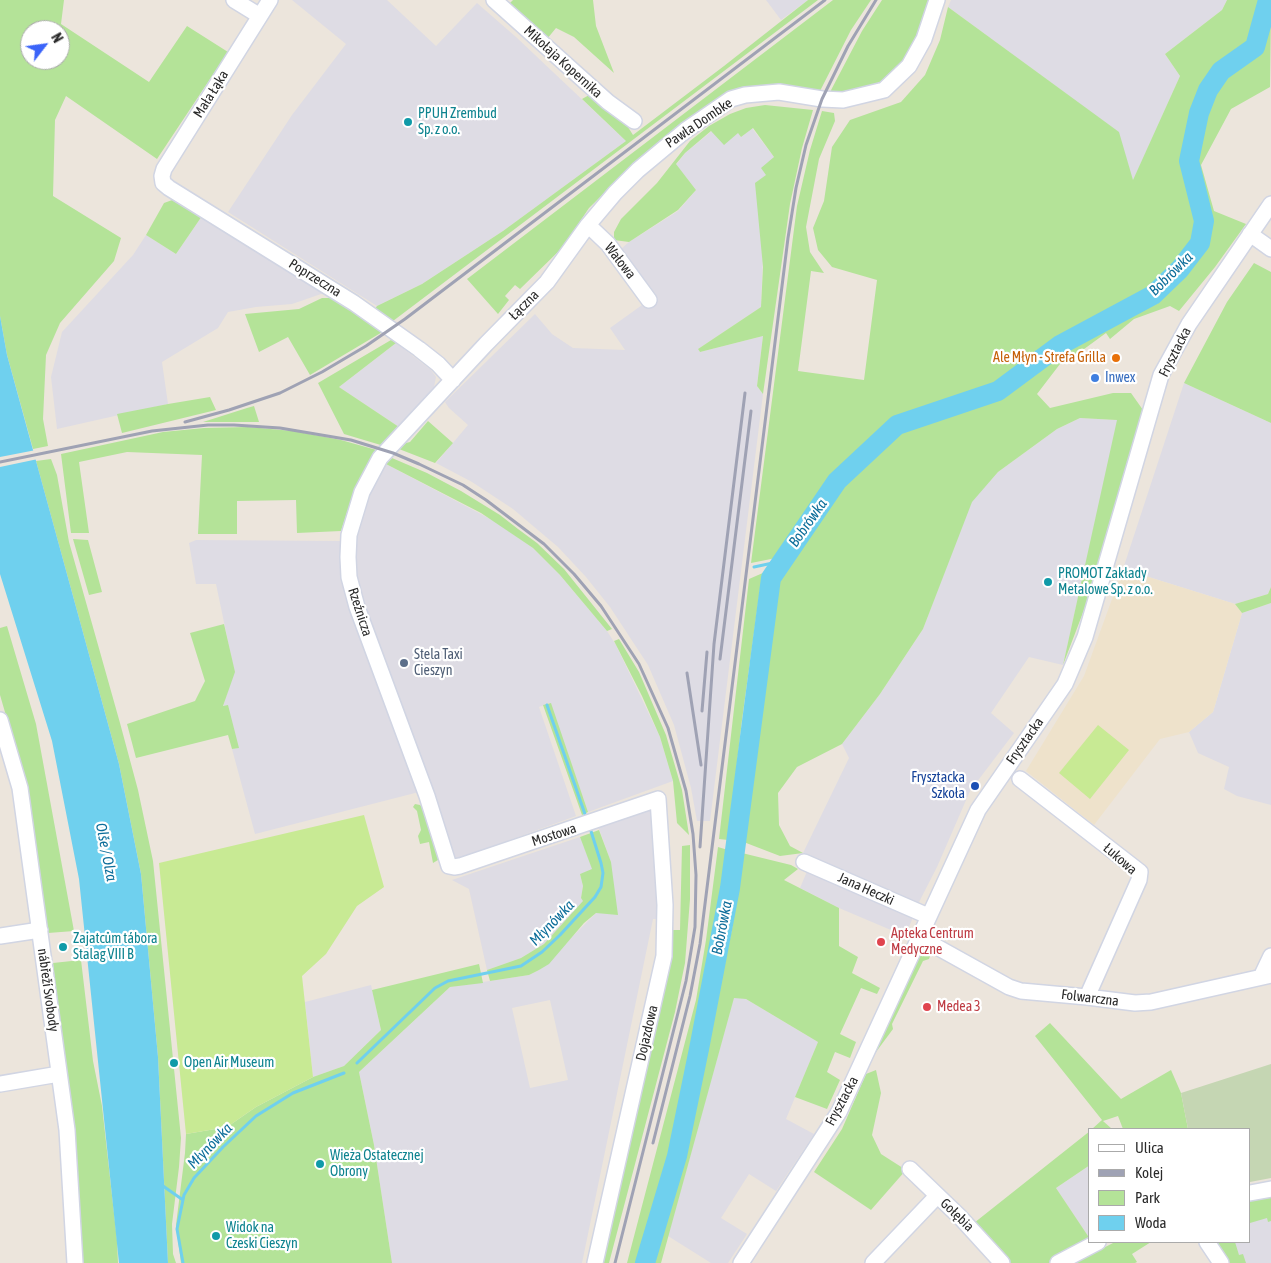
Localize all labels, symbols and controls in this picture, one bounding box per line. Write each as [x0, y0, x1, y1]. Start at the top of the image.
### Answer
north arrow [20, 20, 70, 70]
street label: Mikołaja Kopernika [520, 22, 606, 102]
text: N [48, 30, 66, 46]
street label: Mała Łąka [190, 67, 232, 121]
street label: Pawła Dombke [662, 95, 736, 151]
place label: PPUH Zrembud Sp. z o.o. [418, 106, 497, 138]
marker: PPUH Zrembud Sp. z o.o. [402, 116, 414, 128]
street label: Wałowa [601, 240, 639, 282]
water label: Bobrówka [1145, 248, 1197, 300]
street label: Poprzeczna [286, 255, 344, 301]
street label: Łączna [506, 287, 542, 323]
street label: Frysztacka [1155, 324, 1195, 380]
place label: Ale Młyn - Strefa Grilla [993, 350, 1106, 366]
marker: Ale Młyn - Strefa Grilla [1110, 352, 1122, 364]
place label: Inwex [1105, 370, 1135, 386]
marker: Inwex [1089, 372, 1101, 384]
water label: Bobrówka [785, 496, 831, 550]
place label: PROMOT Zakłady Metalowe Sp. z o.o. [1058, 566, 1153, 598]
marker: PROMOT Zakłady Metalowe Sp. z o.o. [1042, 576, 1054, 588]
street label: Rzeźnicza [344, 586, 376, 638]
place label: Stela Taxi Cieszyn [414, 647, 463, 680]
marker: Stela Taxi Cieszyn [398, 657, 410, 669]
street label: Frysztacka [1003, 714, 1047, 768]
place label: Frysztacka Szkoła [911, 770, 965, 802]
marker: Frysztacka Szkoła [969, 780, 981, 792]
street label: Mostowa [530, 820, 578, 850]
water label: Olše / Olza [92, 821, 120, 883]
street label: Łukowa [1100, 840, 1140, 878]
street label: Jana Heczki [835, 869, 897, 909]
water label: Młynówka [526, 896, 578, 950]
water label: Bobrówka [708, 900, 736, 956]
place label: Apteka Centrum Medyczne [891, 926, 974, 959]
place label: Zajatcům tábora Stalag VIII B [73, 931, 157, 964]
marker: Apteka Centrum Medyczne [875, 936, 887, 948]
marker: Zajatcům tábora Stalag VIII B [57, 941, 69, 953]
street label: nábřeží Svobody [34, 947, 62, 1033]
street label: Folwarczna [1060, 986, 1120, 1010]
place label: Medea 3 [937, 999, 981, 1015]
marker: Medea 3 [921, 1001, 933, 1013]
street label: Dojazdowa [632, 1003, 662, 1063]
place label: Open Air Museum [184, 1055, 274, 1071]
marker: Open Air Museum [168, 1057, 180, 1069]
street label: Frysztacka [822, 1073, 862, 1129]
water label: Młynówka [184, 1119, 236, 1173]
legend [1088, 1128, 1251, 1243]
text: Ulica [1135, 1139, 1164, 1156]
place label: Wieża Ostatecznej Obrony [330, 1148, 424, 1180]
marker: Wieża Ostatecznej Obrony [314, 1158, 326, 1170]
text: Kolej [1135, 1164, 1163, 1181]
text: Park [1135, 1189, 1160, 1206]
street label: Gołębia [937, 1195, 977, 1235]
text: Woda [1135, 1214, 1167, 1231]
place label: Widok na Czeski Cieszyn [226, 1220, 298, 1252]
marker: Widok na Czeski Cieszyn [210, 1230, 222, 1242]

